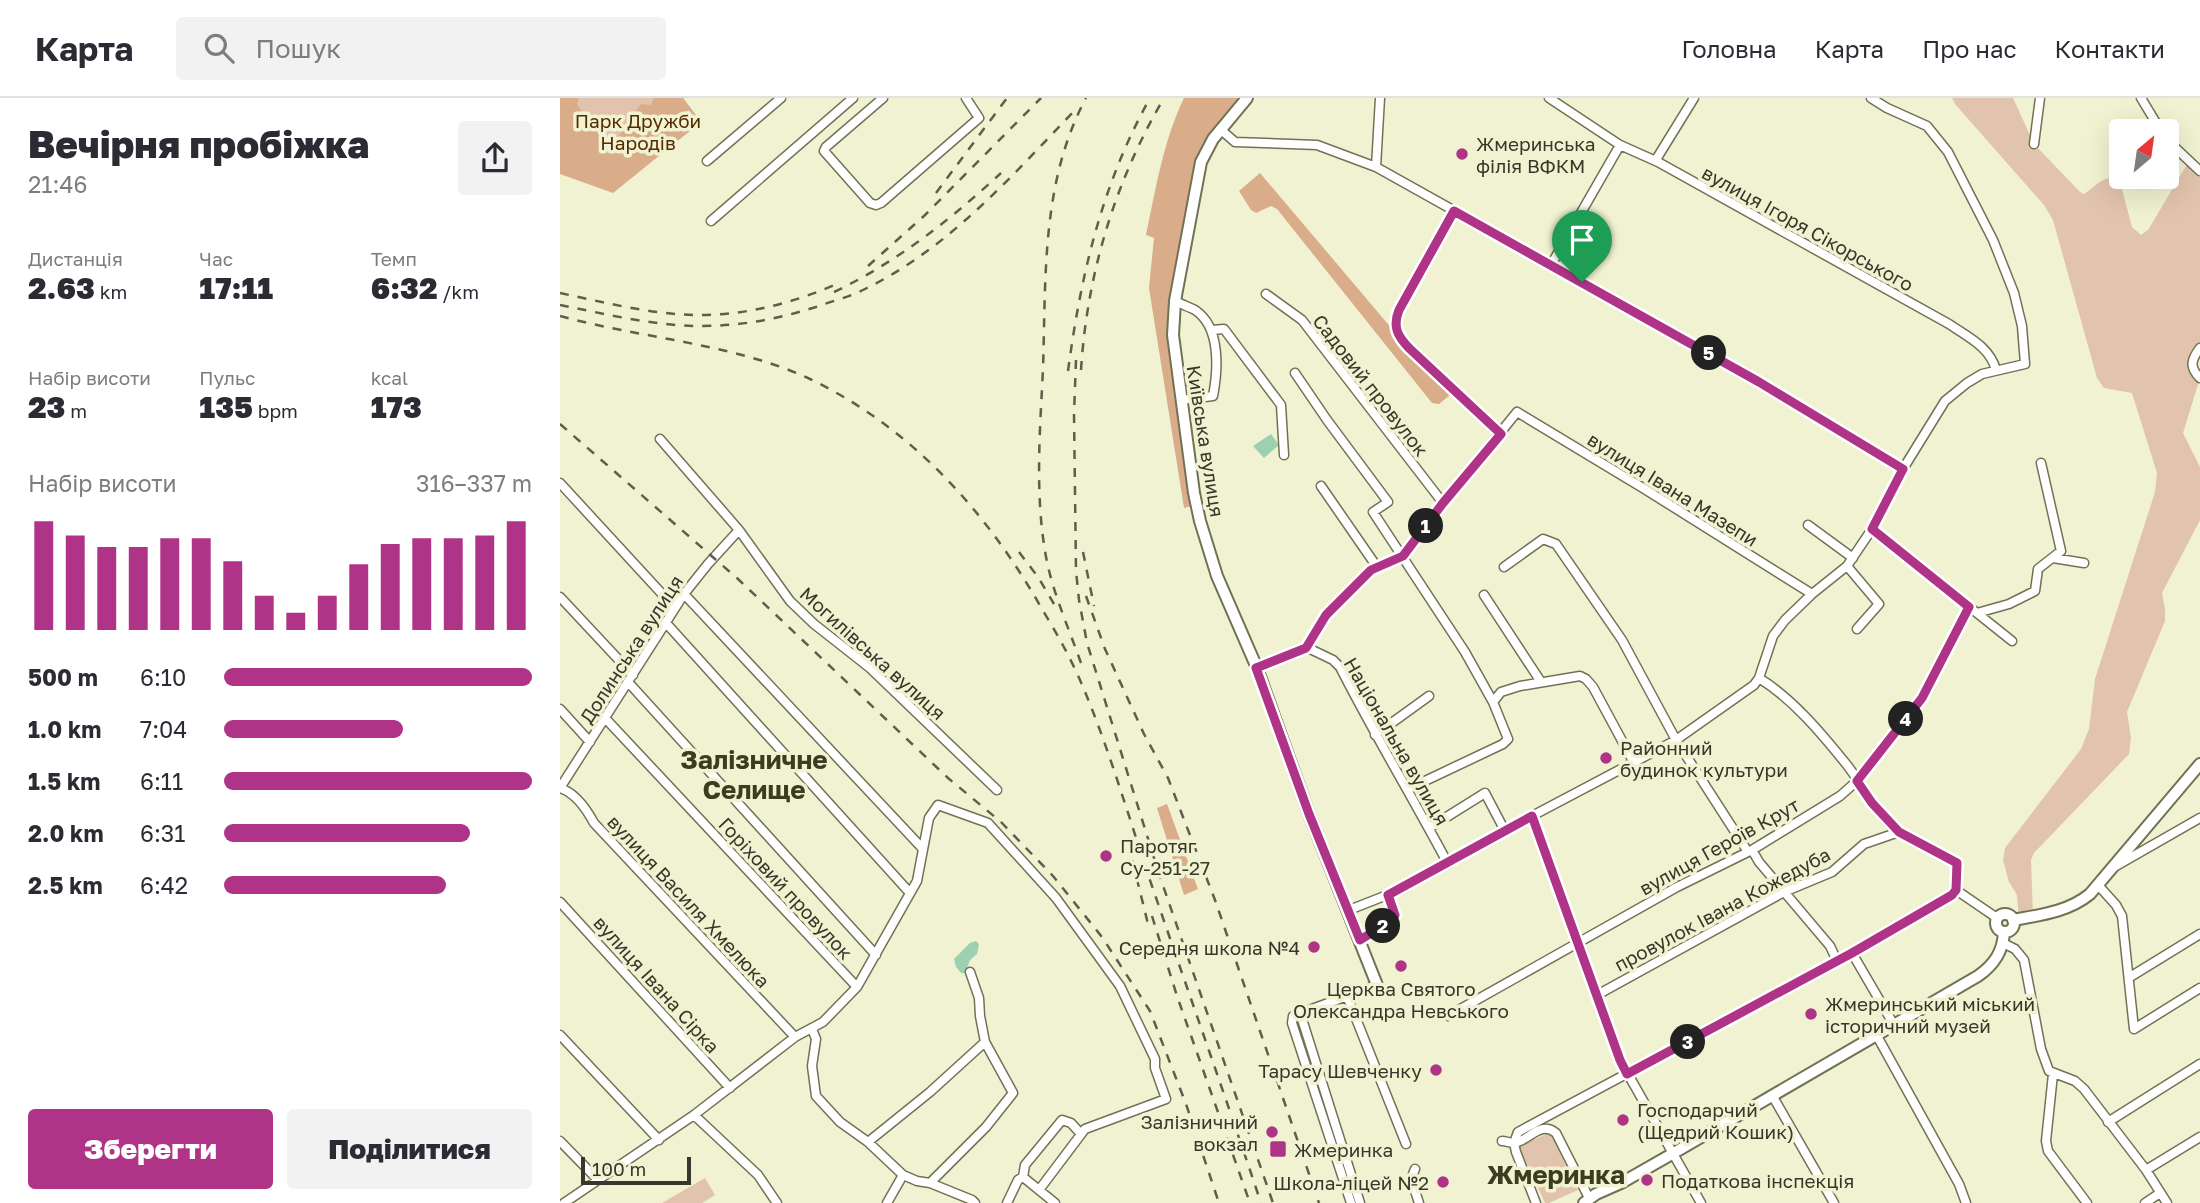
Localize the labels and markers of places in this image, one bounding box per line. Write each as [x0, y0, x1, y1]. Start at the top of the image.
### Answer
place label: Жмеринська філія ВФКМ [1476, 132, 1596, 177]
marker: Жмеринська філія ВФКМ [1454, 146, 1470, 162]
pin [1552, 210, 1612, 282]
pin: 5 [1692, 336, 1726, 370]
pin: 1 [1408, 508, 1444, 544]
pin: 4 [1888, 702, 1924, 736]
place label: Районний будинок культури [1620, 736, 1788, 781]
marker: Районний будинок культури [1598, 750, 1614, 766]
place label: Паротяг Су-251-27 [1120, 834, 1210, 879]
marker: Паротяг Су-251-27 [1098, 848, 1114, 864]
pin: 2 [1366, 908, 1400, 944]
place label: Середня школа №4 [1119, 936, 1300, 959]
marker: Середня школа №4 [1306, 939, 1322, 955]
marker: Церква Святого Олександра Невського [1393, 958, 1409, 974]
place label: Церква Святого Олександра Невського [1293, 977, 1509, 1022]
place label: Жмеринський міський історичний музей [1825, 992, 2035, 1037]
marker: Жмеринський міський історичний музей [1803, 1006, 1819, 1022]
pin: 3 [1670, 1024, 1706, 1060]
place label: Тарасу Шевченку [1258, 1059, 1422, 1082]
marker: Тарасу Шевченку [1428, 1062, 1444, 1078]
place label: Господарчий (Щедрий Кошик) [1637, 1098, 1794, 1143]
place label: Залізничний вокзал [1140, 1110, 1258, 1155]
marker: Господарчий (Щедрий Кошик) [1615, 1112, 1631, 1128]
marker: Залізничний вокзал [1264, 1124, 1280, 1140]
place label: Жмеринка [1294, 1138, 1393, 1161]
marker: Жмеринка [1268, 1139, 1288, 1159]
place label: Податкова інспекція [1661, 1169, 1854, 1192]
place label: Школа-ліцей №2 [1273, 1171, 1429, 1194]
marker: Податкова інспекція [1639, 1172, 1655, 1188]
marker: Школа-ліцей №2 [1435, 1174, 1451, 1190]

